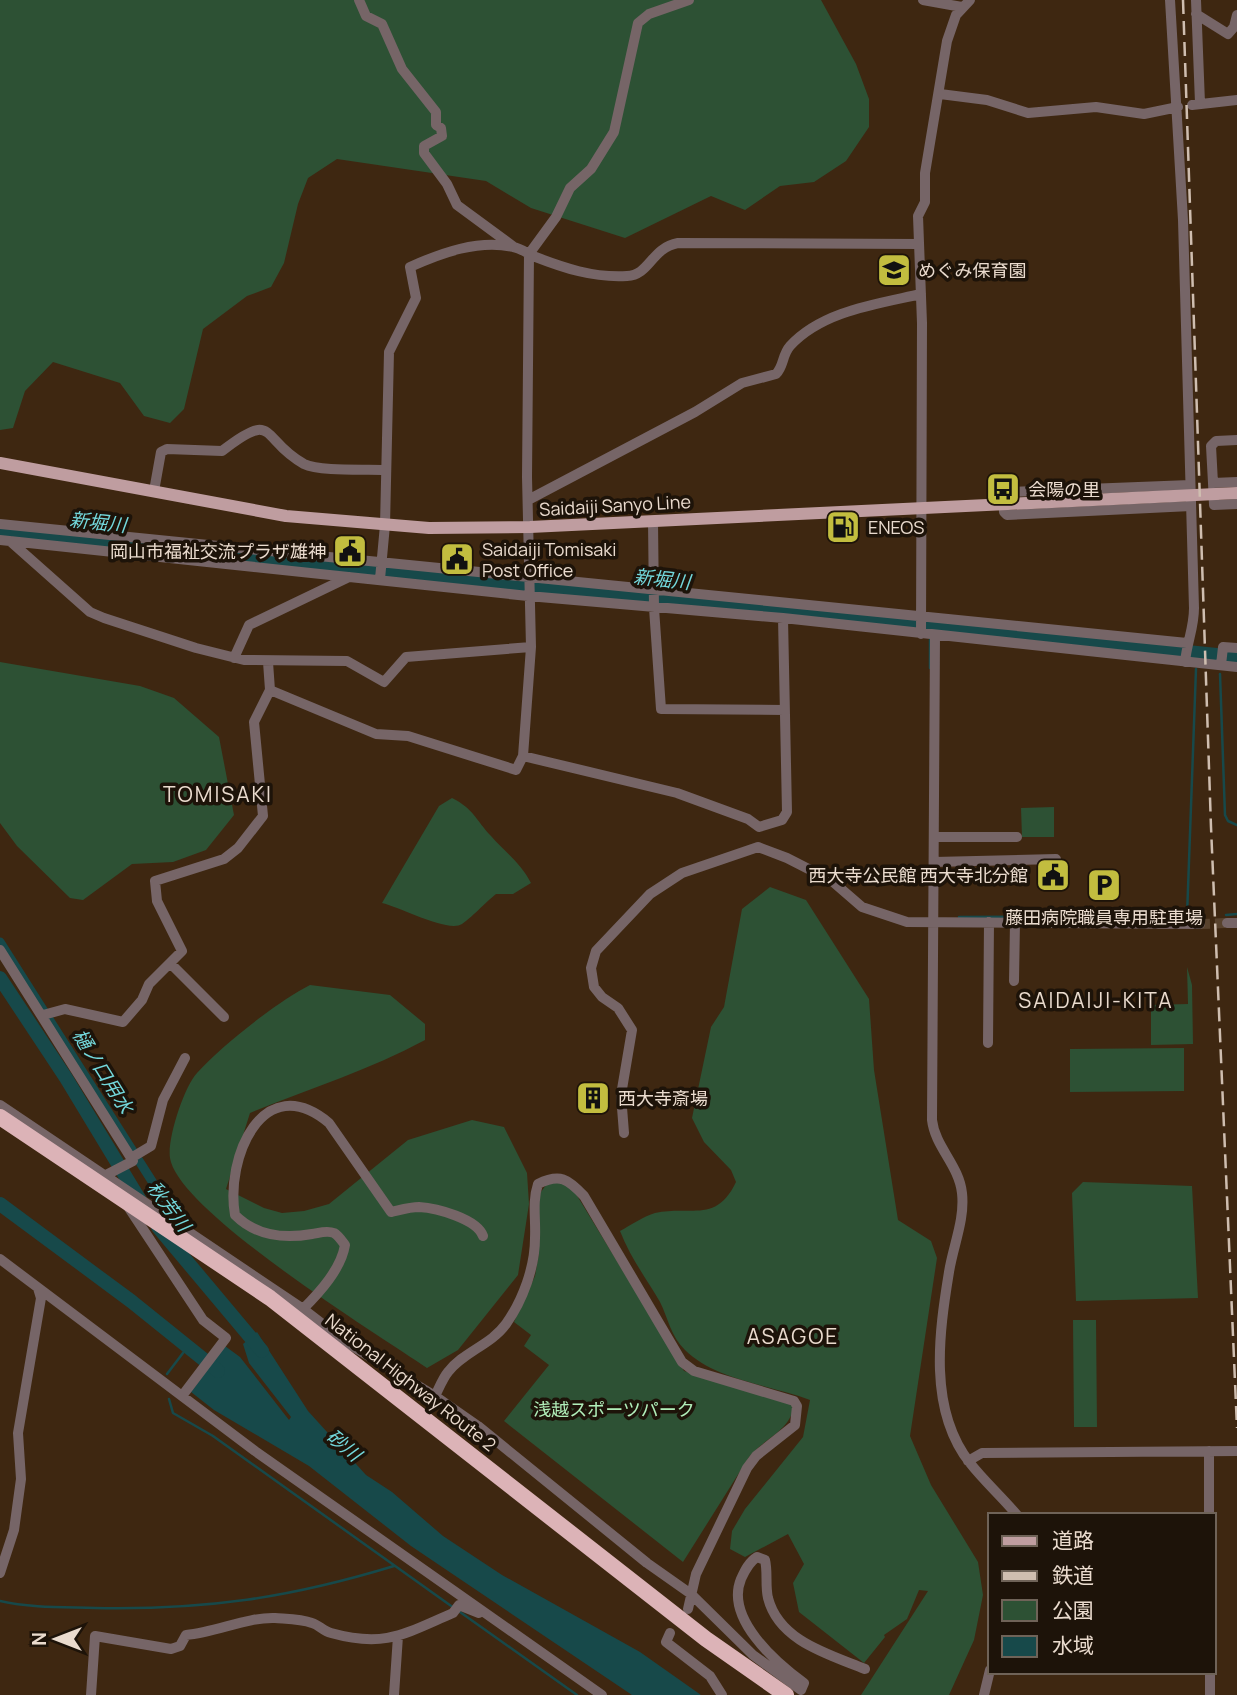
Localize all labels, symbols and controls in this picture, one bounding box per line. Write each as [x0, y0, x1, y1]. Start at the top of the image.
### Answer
school or university icon: めぐみ保育園 [875, 251, 913, 289]
place label: めぐみ保育園 [918, 258, 1027, 282]
bus stop icon: 会陽の里 [984, 470, 1022, 508]
place label: 会陽の里 [1028, 477, 1100, 501]
street label: Saidaiji Sanyo Line [539, 489, 691, 521]
water label: 新堀川 [68, 506, 130, 538]
fuel station icon: ENEOS [824, 508, 862, 546]
place label: ENEOS [868, 515, 924, 539]
public building icon: 岡山市福祉交流プラザ雄神 [331, 532, 369, 570]
place label: Saidaiji Tomisaki Post Office [482, 537, 616, 582]
place label: 岡山市福祉交流プラザ雄神 [110, 539, 326, 563]
public building icon: Saidaiji Tomisaki Post Office [438, 540, 476, 578]
water label: 新堀川 [632, 563, 694, 595]
district label: TOMISAKI [163, 780, 273, 808]
public building icon: 西大寺公民館 西大寺北分館 [1034, 856, 1072, 894]
place label: 西大寺公民館 西大寺北分館 [808, 863, 1028, 887]
parking icon: 藤田病院職員専用駐車場 [1085, 866, 1123, 904]
place label: 藤田病院職員専用駐車場 [1005, 905, 1203, 929]
district label: SAIDAIJI-KITA [1018, 986, 1174, 1014]
water label: 樋ノ口用水 [67, 1024, 140, 1120]
building icon: 西大寺斎場 [574, 1079, 612, 1117]
place label: 西大寺斎場 [618, 1086, 708, 1110]
water label: 秋芳川 [141, 1175, 198, 1238]
street label: National Highway Route 2 [321, 1308, 501, 1456]
district label: ASAGOE [747, 1322, 839, 1350]
park label: 浅越スポーツパーク [533, 1397, 695, 1421]
water label: 砂川 [321, 1423, 368, 1468]
legend [988, 1513, 1216, 1674]
text: 道路 [1052, 1526, 1094, 1554]
text: 鉄道 [1052, 1561, 1094, 1589]
text: 公園 [1052, 1596, 1094, 1624]
north arrow [21, 1604, 91, 1674]
text: 水域 [1052, 1631, 1094, 1659]
text: N [26, 1632, 52, 1646]

